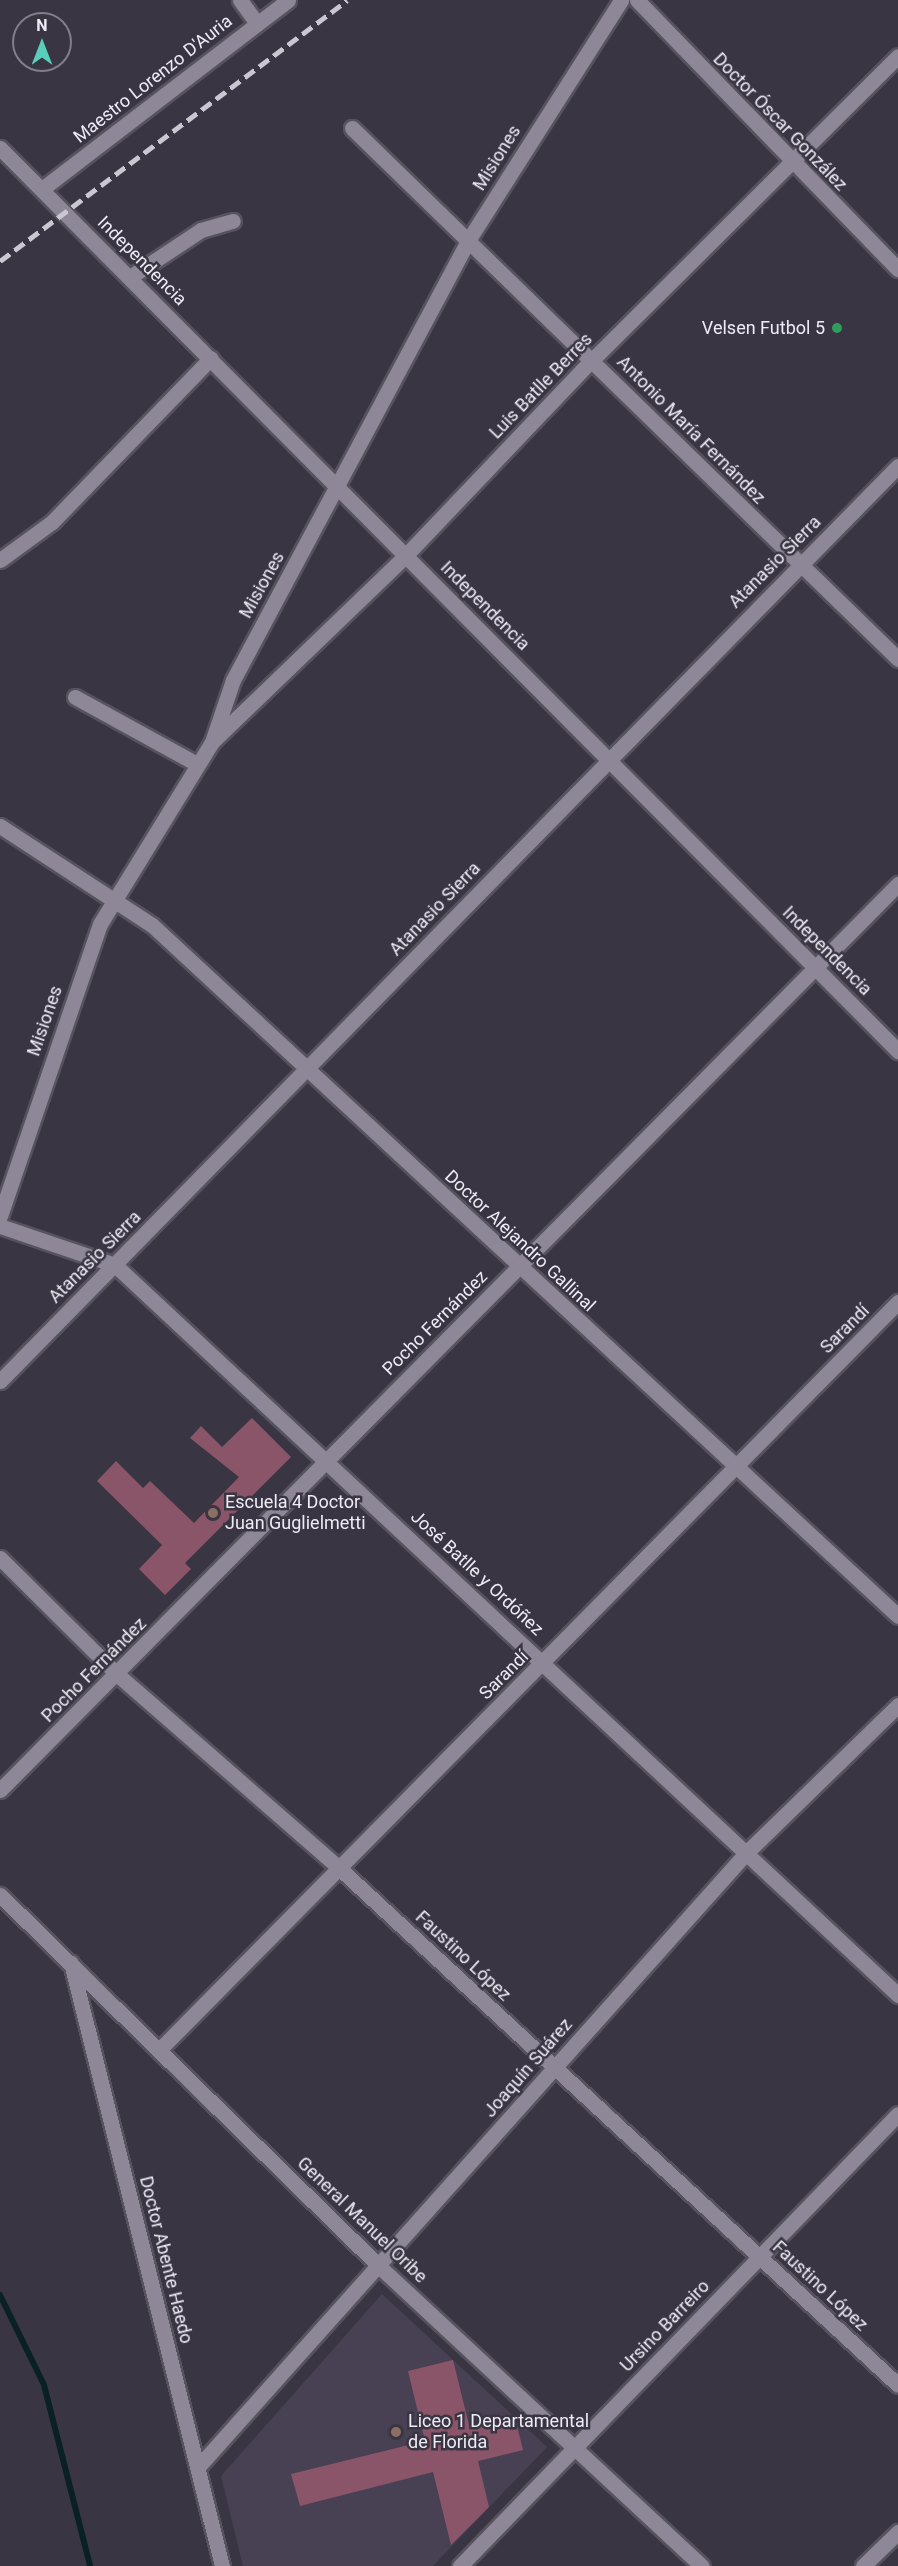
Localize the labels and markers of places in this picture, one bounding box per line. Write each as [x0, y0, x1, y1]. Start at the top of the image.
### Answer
place label: Velsen Futbol 5 [702, 317, 825, 339]
marker: Velsen Futbol 5 [830, 321, 844, 335]
place label: Escuela 4 Doctor Juan Guglielmetti [225, 1492, 366, 1534]
marker: Escuela 4 Doctor Juan Guglielmetti [206, 1506, 220, 1520]
place label: Liceo 1 Departamental de Florida [408, 2411, 589, 2454]
marker: Liceo 1 Departamental de Florida [389, 2425, 403, 2439]

